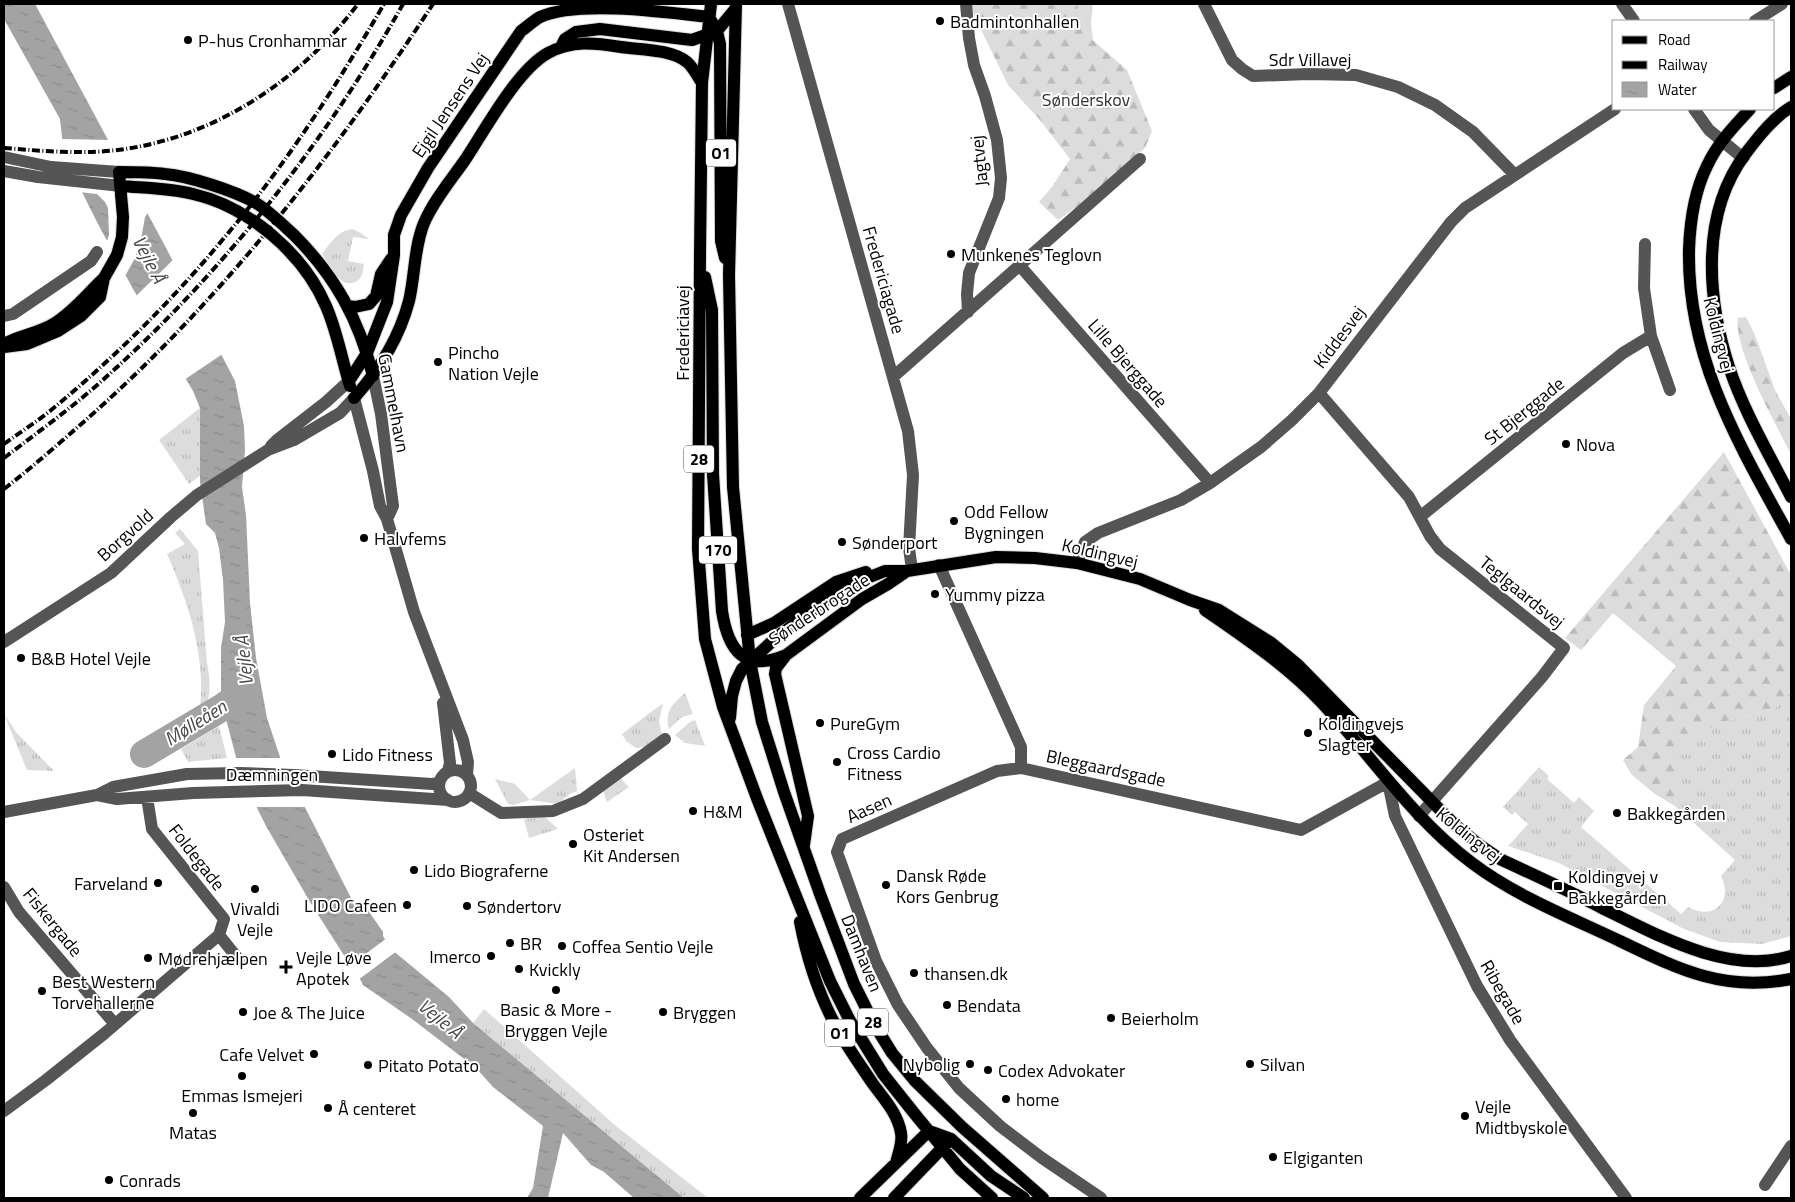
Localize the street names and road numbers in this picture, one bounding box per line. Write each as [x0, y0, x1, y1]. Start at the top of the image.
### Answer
street label: Sdr Villavej [1269, 46, 1351, 73]
street label: Ejgil Jensens Vej [405, 47, 495, 163]
street label: Jagtvej [963, 134, 995, 188]
road number: O1 [706, 140, 736, 167]
street label: Fredericiagade [856, 223, 912, 337]
street label: Fredericiavej [669, 285, 696, 381]
street label: Koldingvej [1697, 294, 1741, 376]
street label: Kiddesvej [1307, 300, 1371, 374]
street label: Lille Bjerggade [1082, 313, 1174, 413]
street label: Gammelhavn [371, 351, 417, 455]
street label: St Bjerggade [1478, 370, 1570, 452]
road number: 28 [684, 446, 714, 472]
street label: Borgvold [91, 502, 159, 568]
street label: Koldingvej [1059, 531, 1141, 575]
road number: 170 [699, 536, 737, 564]
street label: Teglgaardsvej [1474, 549, 1570, 635]
street label: Sønderbrogade [763, 566, 875, 652]
street label: Bleggaardsgade [1044, 742, 1168, 794]
street label: Dæmningen [226, 761, 318, 788]
street label: Aasen [842, 786, 896, 830]
street label: Koldingvej [1430, 800, 1508, 870]
street label: Foldegade [162, 818, 232, 896]
street label: Fiskergade [17, 882, 89, 962]
street label: Damhaven [834, 910, 890, 996]
street label: Ribegade [1474, 955, 1532, 1029]
road number: 28 [858, 1009, 888, 1036]
road number: O1 [825, 1020, 855, 1046]

